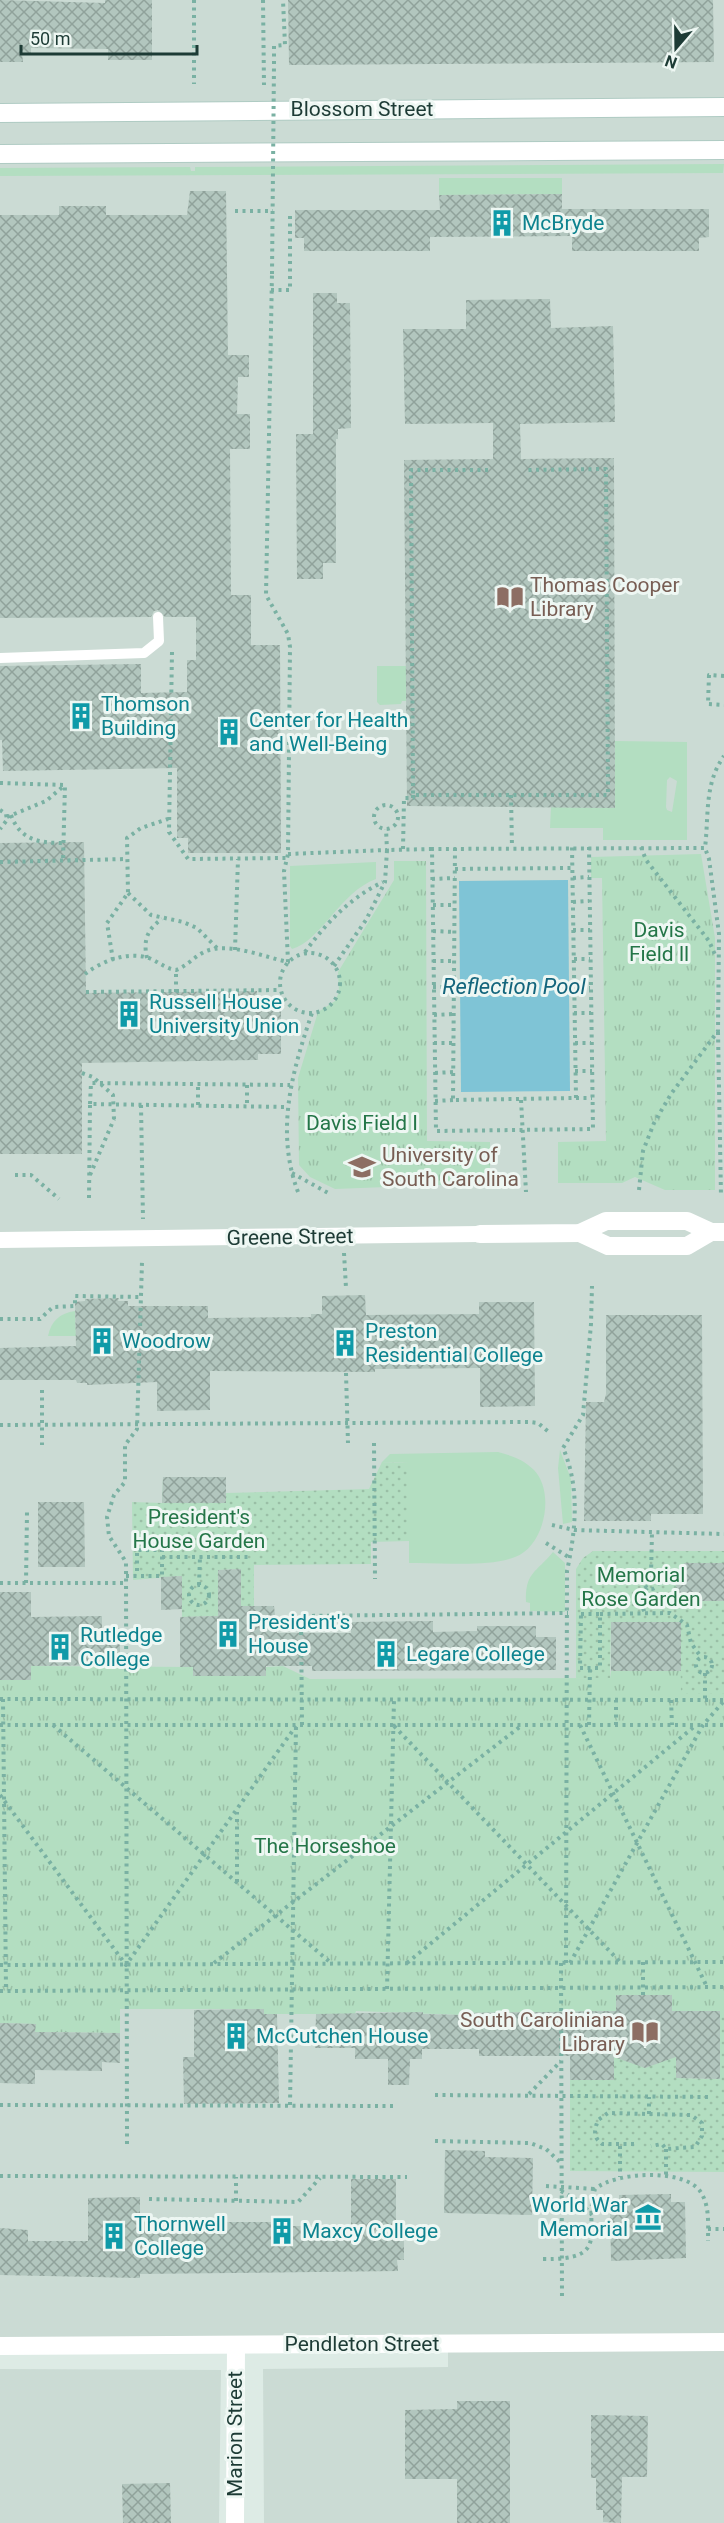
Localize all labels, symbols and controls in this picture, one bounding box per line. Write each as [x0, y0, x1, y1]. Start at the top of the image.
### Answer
scale bar [21, 18, 196, 56]
north arrow [646, 18, 706, 78]
text: 50 m [30, 28, 70, 49]
text: N [662, 51, 680, 72]
street label: Blossom Street [291, 97, 434, 121]
building icon: McBryde [487, 208, 517, 238]
place label: McBryde [522, 211, 605, 235]
place label: Thomas Cooper Library [530, 573, 680, 621]
library icon: Thomas Cooper Library [495, 582, 525, 612]
place label: Thomson Building [101, 692, 190, 740]
building icon: Thomson Building [66, 701, 96, 731]
place label: Center for Health and Well-Being [249, 708, 408, 756]
building icon: Center for Health and Well-Being [214, 717, 244, 747]
park label: Davis Field ll [629, 918, 689, 966]
water label: Reflection Pool [442, 974, 587, 999]
place label: Russell House University Union [149, 990, 299, 1038]
building icon: Russell House University Union [114, 999, 144, 1029]
park label: Davis Field I [306, 1111, 418, 1135]
place label: University of South Carolina [382, 1143, 519, 1191]
school or university icon: University of South Carolina [347, 1152, 377, 1182]
street label: Greene Street [226, 1224, 354, 1250]
place label: Preston Residential College [365, 1319, 543, 1367]
building icon: Woodrow [87, 1326, 117, 1356]
building icon: Preston Residential College [330, 1328, 360, 1358]
place label: Woodrow [122, 1329, 211, 1353]
park label: President's House Garden [133, 1505, 265, 1553]
park label: Memorial Rose Garden [581, 1563, 701, 1611]
place label: President's House [248, 1610, 350, 1658]
building icon: President's House [213, 1619, 243, 1649]
place label: Rutledge College [80, 1623, 162, 1671]
building icon: Rutledge College [45, 1632, 75, 1662]
building icon: Legare College [371, 1639, 401, 1669]
place label: Legare College [406, 1642, 545, 1666]
park label: The Horseshoe [254, 1834, 396, 1858]
place label: South Caroliniana Library [460, 2008, 625, 2056]
library icon: South Caroliniana Library [630, 2017, 660, 2047]
building icon: McCutchen House [221, 2021, 251, 2051]
place label: McCutchen House [256, 2024, 428, 2048]
place label: World War Memorial [532, 2193, 628, 2241]
museum icon: World War Memorial [633, 2202, 663, 2232]
place label: Thornwell College [134, 2212, 226, 2260]
building icon: Maxcy College [267, 2216, 297, 2246]
place label: Maxcy College [302, 2219, 438, 2243]
building icon: Thornwell College [99, 2221, 129, 2251]
street label: Pendleton Street [285, 2332, 440, 2356]
street label: Marion Street [223, 2371, 247, 2497]

